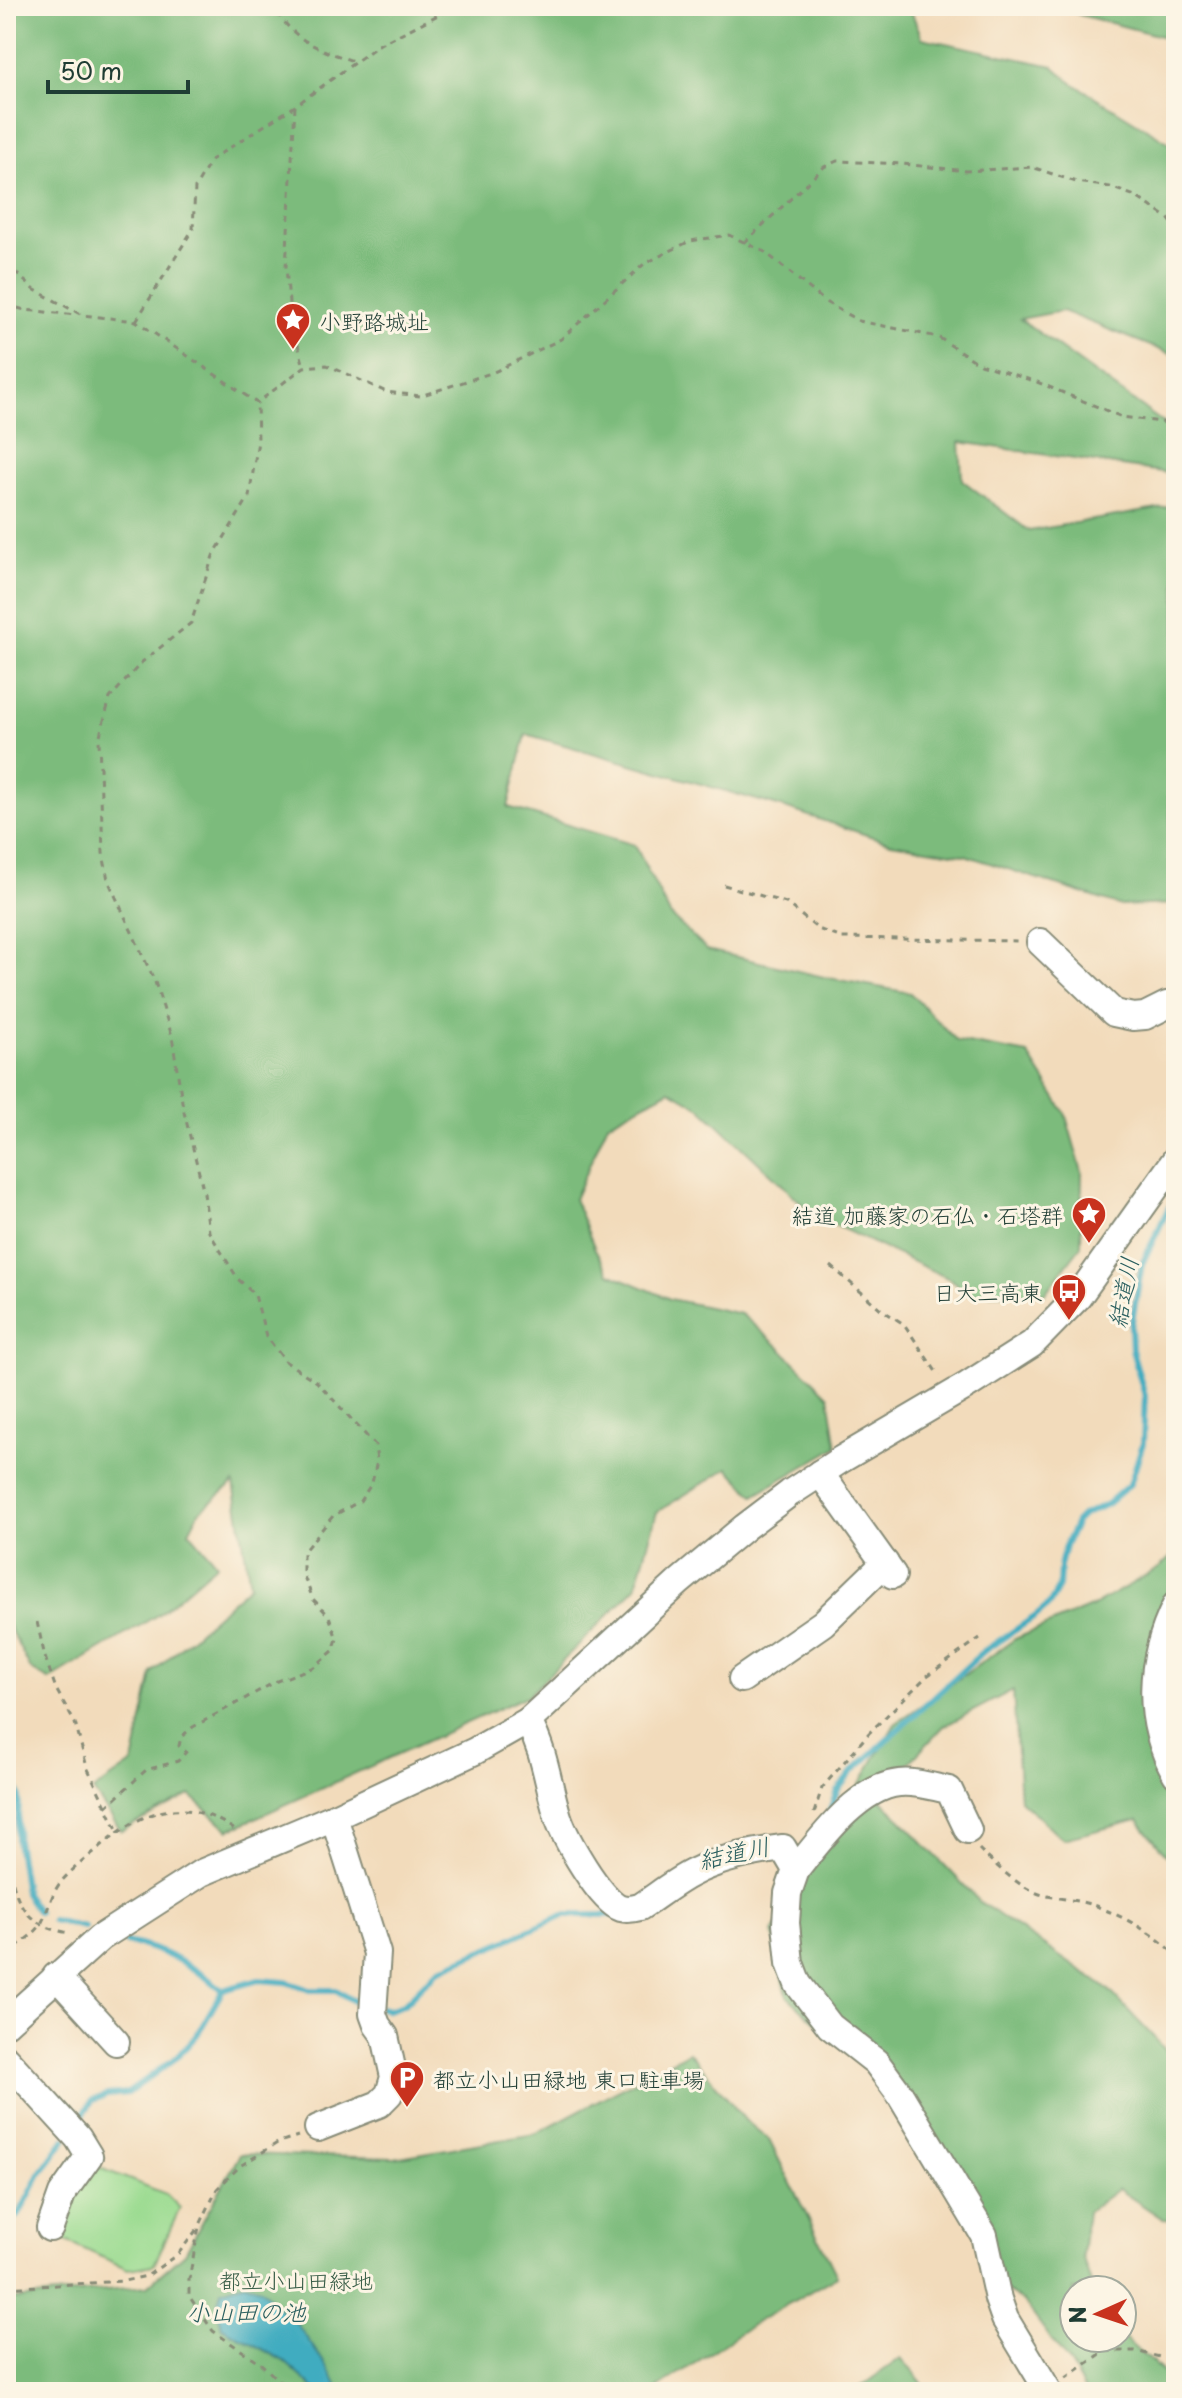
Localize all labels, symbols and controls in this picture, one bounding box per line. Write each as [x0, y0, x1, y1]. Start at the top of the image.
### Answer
scale bar [48, 44, 188, 94]
text: 50 m [60, 52, 122, 88]
place icon: 小野路城址 [274, 301, 312, 351]
place label: 小野路城址 [319, 304, 429, 337]
place icon: 結道 加藤家の石仏・石塔群 [1070, 1195, 1108, 1245]
place label: 結道 加藤家の石仏・石塔群 [792, 1198, 1063, 1231]
water label: 結道川 [1097, 1253, 1147, 1331]
bus stop icon: 日大三高東 [1050, 1272, 1088, 1322]
place label: 日大三高東 [933, 1275, 1043, 1308]
water label: 結道川 [695, 1827, 773, 1877]
parking icon: 都立小山田緑地 東口駐車場 [388, 2059, 426, 2109]
place label: 都立小山田緑地 東口駐車場 [433, 2062, 704, 2095]
park label: 都立小山田緑地 [219, 2263, 373, 2296]
north arrow [1058, 2274, 1138, 2354]
water label: 小山田の池 [186, 2293, 307, 2329]
text: N [1060, 2306, 1093, 2325]

